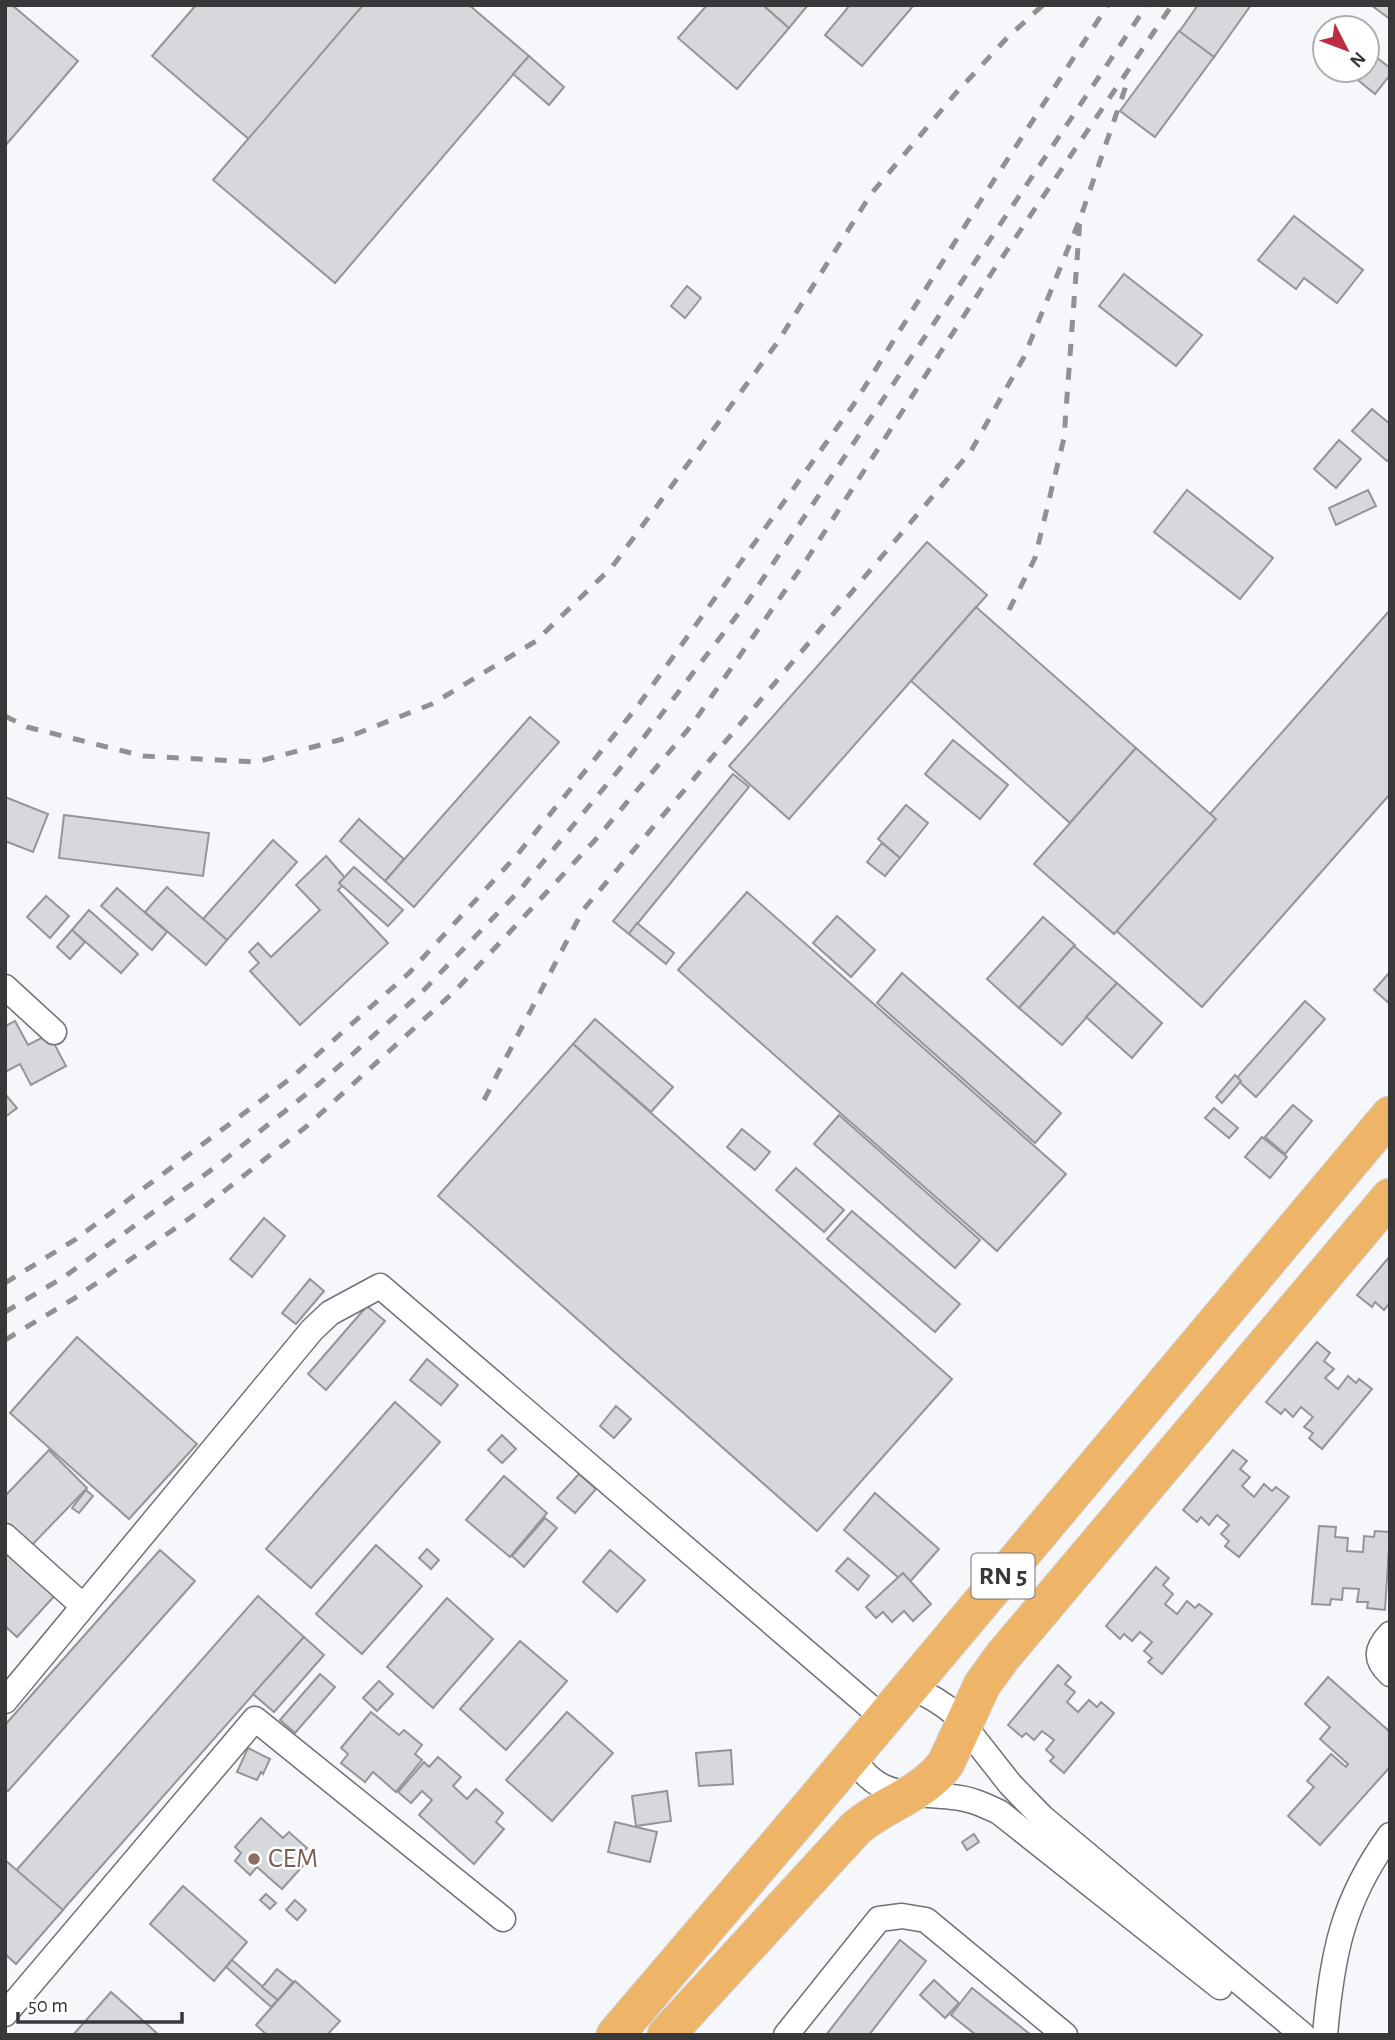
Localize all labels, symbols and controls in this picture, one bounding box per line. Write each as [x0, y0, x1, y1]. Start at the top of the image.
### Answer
north arrow [1311, 14, 1381, 84]
text: N [1346, 48, 1369, 71]
road number: RN 5 [972, 1554, 1034, 1598]
place label: CEM [268, 1845, 318, 1873]
marker: CEM [246, 1851, 262, 1867]
scale bar [18, 1980, 182, 2024]
text: 50 m [28, 1995, 68, 2016]

